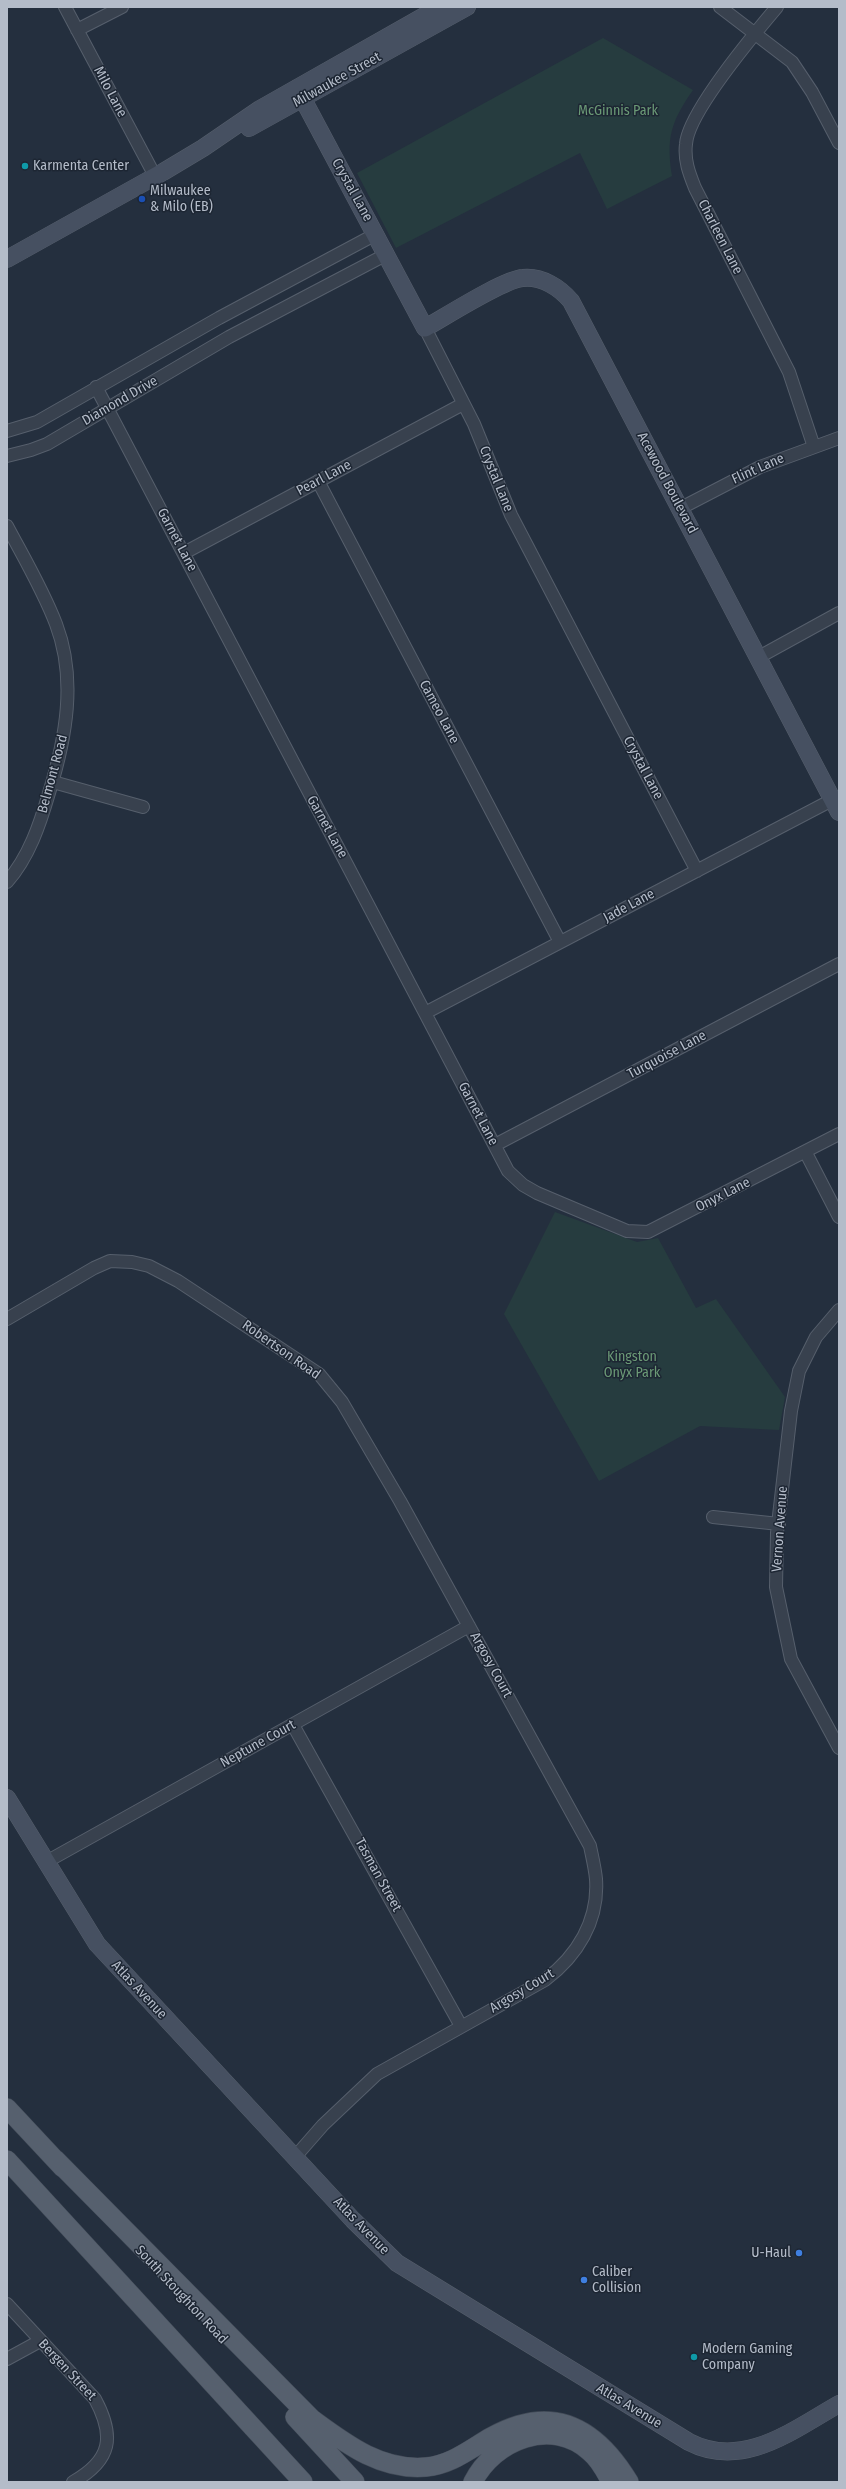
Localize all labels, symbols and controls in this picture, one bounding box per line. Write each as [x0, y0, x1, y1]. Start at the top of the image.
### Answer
street label: Milwaukee Street [290, 49, 384, 111]
street label: Milo Lane [90, 64, 130, 120]
park label: McGinnis Park [578, 103, 658, 119]
street label: Crystal Lane [328, 156, 376, 224]
place label: Karmenta Center [33, 158, 129, 174]
marker: Karmenta Center [20, 161, 30, 171]
place label: Milwaukee & Milo (EB) [150, 183, 213, 216]
marker: Milwaukee & Milo (EB) [137, 194, 147, 204]
street label: Charleen Lane [694, 197, 746, 277]
street label: Diamond Drive [79, 373, 161, 429]
street label: Acewood Boulevard [633, 429, 701, 537]
street label: Crystal Lane [475, 444, 517, 514]
street label: Flint Lane [729, 450, 787, 488]
street label: Pearl Lane [294, 457, 354, 499]
street label: Garnet Lane [153, 506, 201, 574]
street label: Cameo Lane [415, 677, 463, 747]
street label: Belmont Road [34, 733, 72, 815]
street label: Crystal Lane [619, 733, 667, 803]
street label: Garnet Lane [303, 793, 351, 861]
street label: Jade Lane [600, 886, 658, 926]
street label: Turquoise Lane [625, 1027, 709, 1083]
street label: Garnet Lane [454, 1080, 502, 1148]
street label: Onyx Lane [693, 1174, 753, 1216]
street label: Robertson Road [239, 1317, 323, 1383]
park label: Kingston Onyx Park [604, 1349, 660, 1382]
street label: Vernon Avenue [769, 1485, 791, 1573]
street label: Argosy Court [466, 1629, 516, 1701]
street label: Neptune Court [217, 1716, 299, 1772]
street label: Tasman Street [351, 1835, 405, 1915]
street label: Atlas Avenue [108, 1957, 170, 2023]
street label: Argosy Court [487, 1965, 557, 2017]
street label: Atlas Avenue [329, 2194, 393, 2258]
street label: South Stoughton Road [131, 2242, 231, 2348]
place label: U-Haul [751, 2245, 791, 2261]
marker: U-Haul [794, 2248, 804, 2258]
place label: Caliber Collision [592, 2264, 641, 2296]
marker: Caliber Collision [579, 2275, 589, 2285]
street label: Bergen Street [34, 2336, 100, 2404]
place label: Modern Gaming Company [702, 2341, 792, 2374]
marker: Modern Gaming Company [689, 2352, 699, 2362]
street label: Atlas Avenue [593, 2380, 665, 2432]

